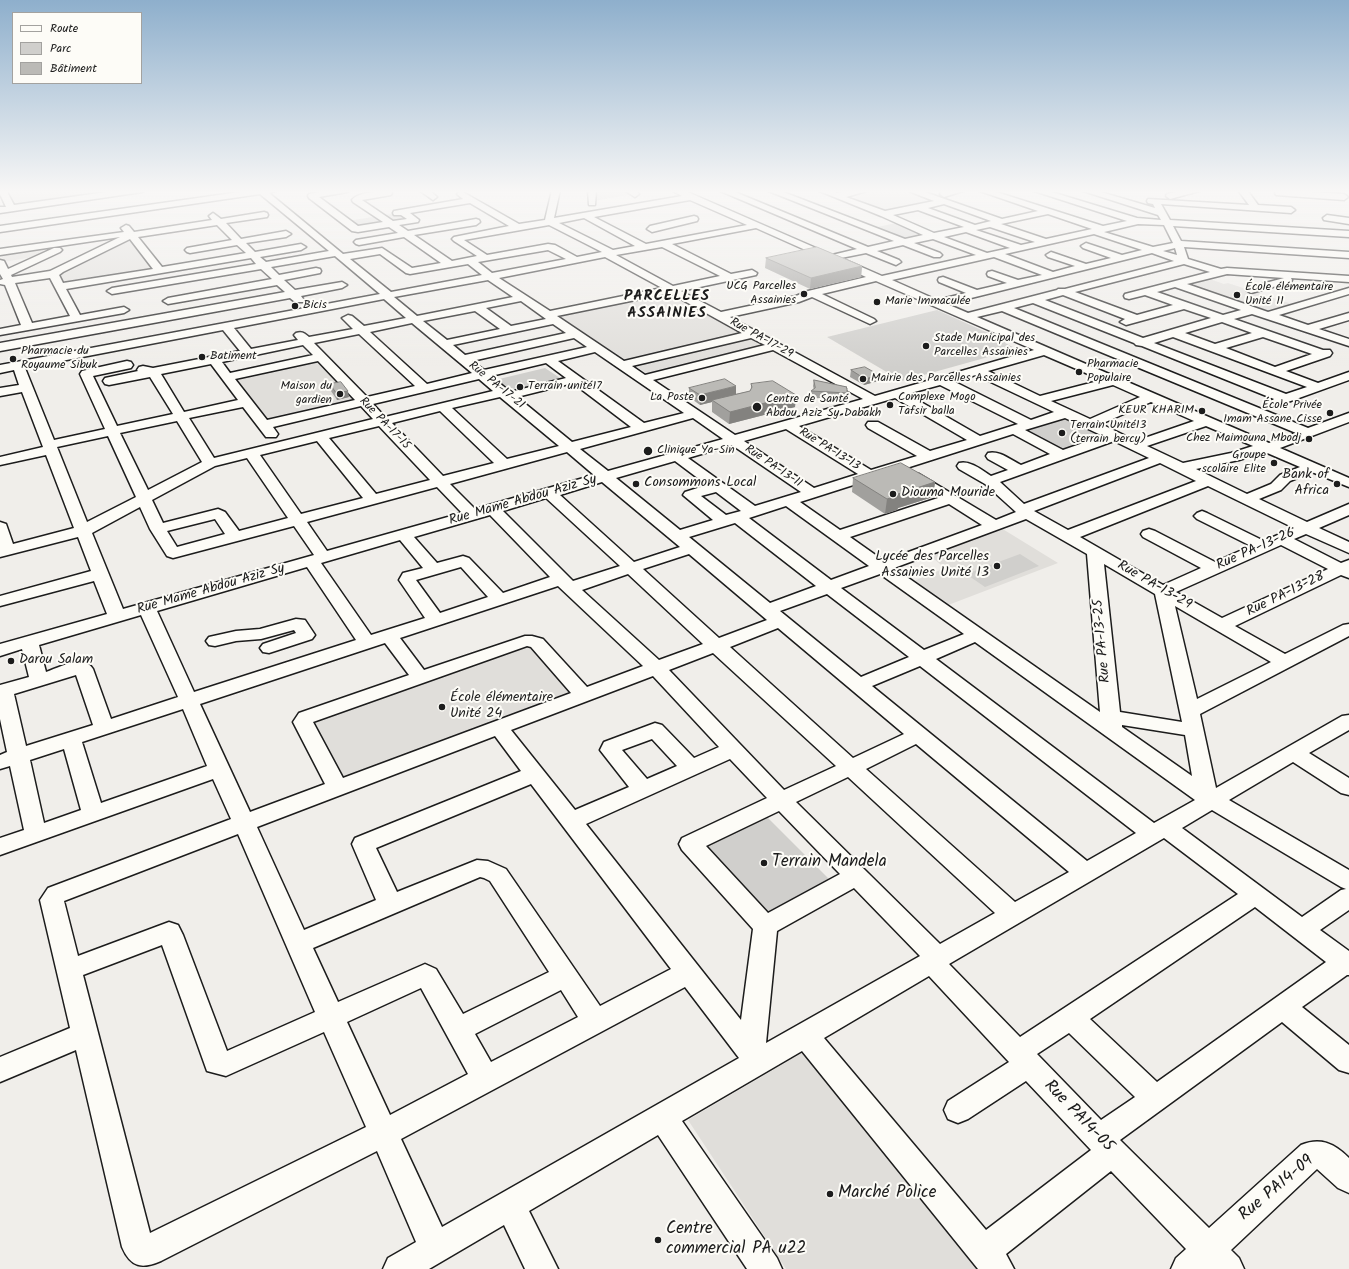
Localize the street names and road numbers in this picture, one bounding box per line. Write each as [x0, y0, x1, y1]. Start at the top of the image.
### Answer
street label: Rue PA-17-29 [727, 316, 795, 362]
street label: Rue PA-17-21 [465, 359, 527, 413]
street label: Rue PA-17-15 [355, 395, 413, 453]
street label: Rue PA-13-13 [796, 426, 862, 474]
street label: Rue PA-13-11 [742, 443, 804, 491]
street label: Rue Mame Abdou Aziz Sy [447, 472, 599, 530]
street label: Rue PA-13-26 [1214, 525, 1298, 575]
street label: Rue PA-13-29 [1114, 558, 1194, 614]
street label: Rue Mame Abdou Aziz Sy [135, 561, 287, 619]
street label: Rue PA-13-28 [1244, 569, 1328, 621]
street label: Rue PA-13-25 [1091, 599, 1115, 683]
street label: Rue PA14-05 [1039, 1077, 1117, 1157]
street label: Rue PA14-09 [1235, 1152, 1319, 1226]

